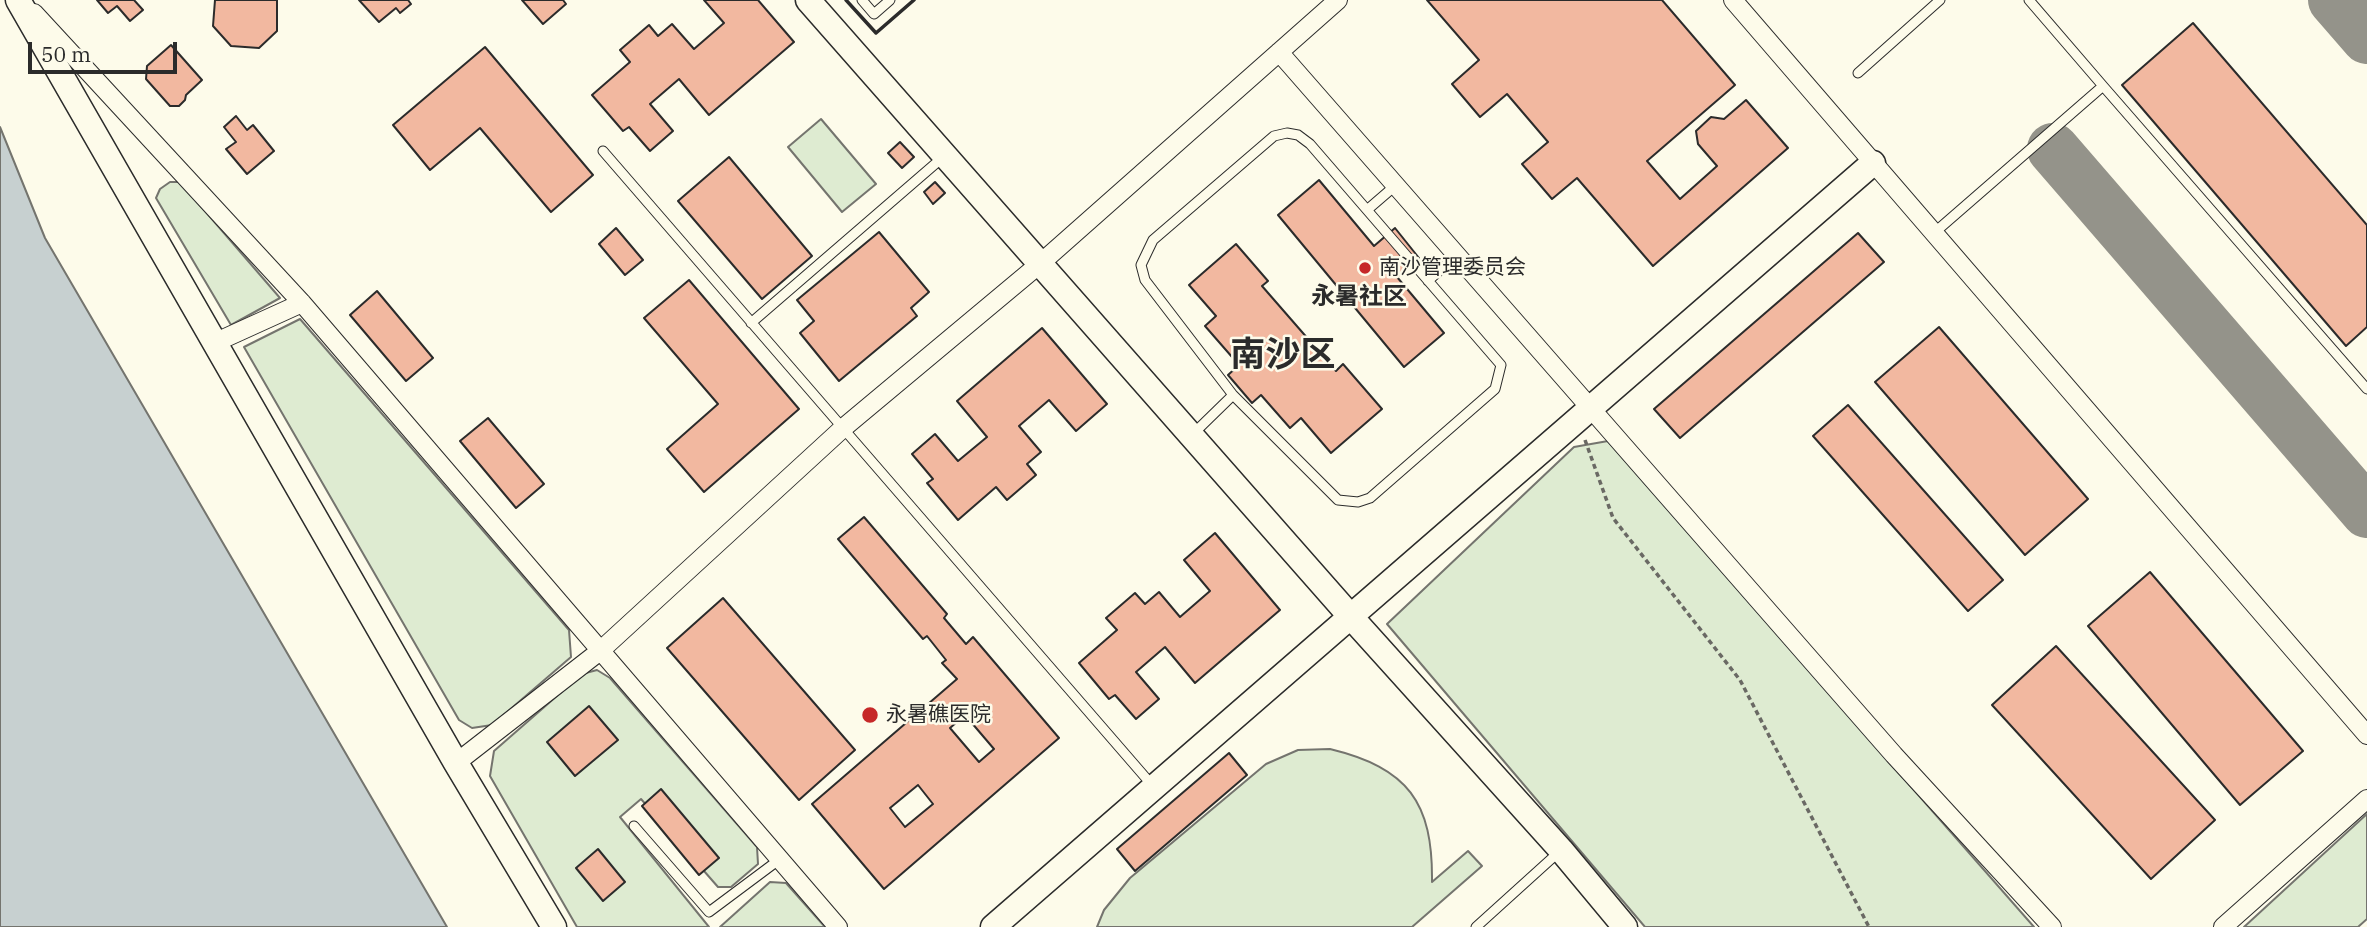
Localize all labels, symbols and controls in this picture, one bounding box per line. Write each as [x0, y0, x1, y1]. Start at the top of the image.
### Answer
scale bar [32, 28, 180, 72]
text: 50 m [41, 40, 91, 68]
place label: 南沙管理委员会 [1379, 255, 1526, 281]
marker: 南沙管理委员会 [1357, 260, 1373, 276]
district label: 永暑社区 [1311, 283, 1407, 311]
district label: 南沙区 [1231, 335, 1335, 377]
place label: 永暑礁医院 [886, 702, 991, 728]
marker: 永暑礁医院 [860, 705, 880, 725]

